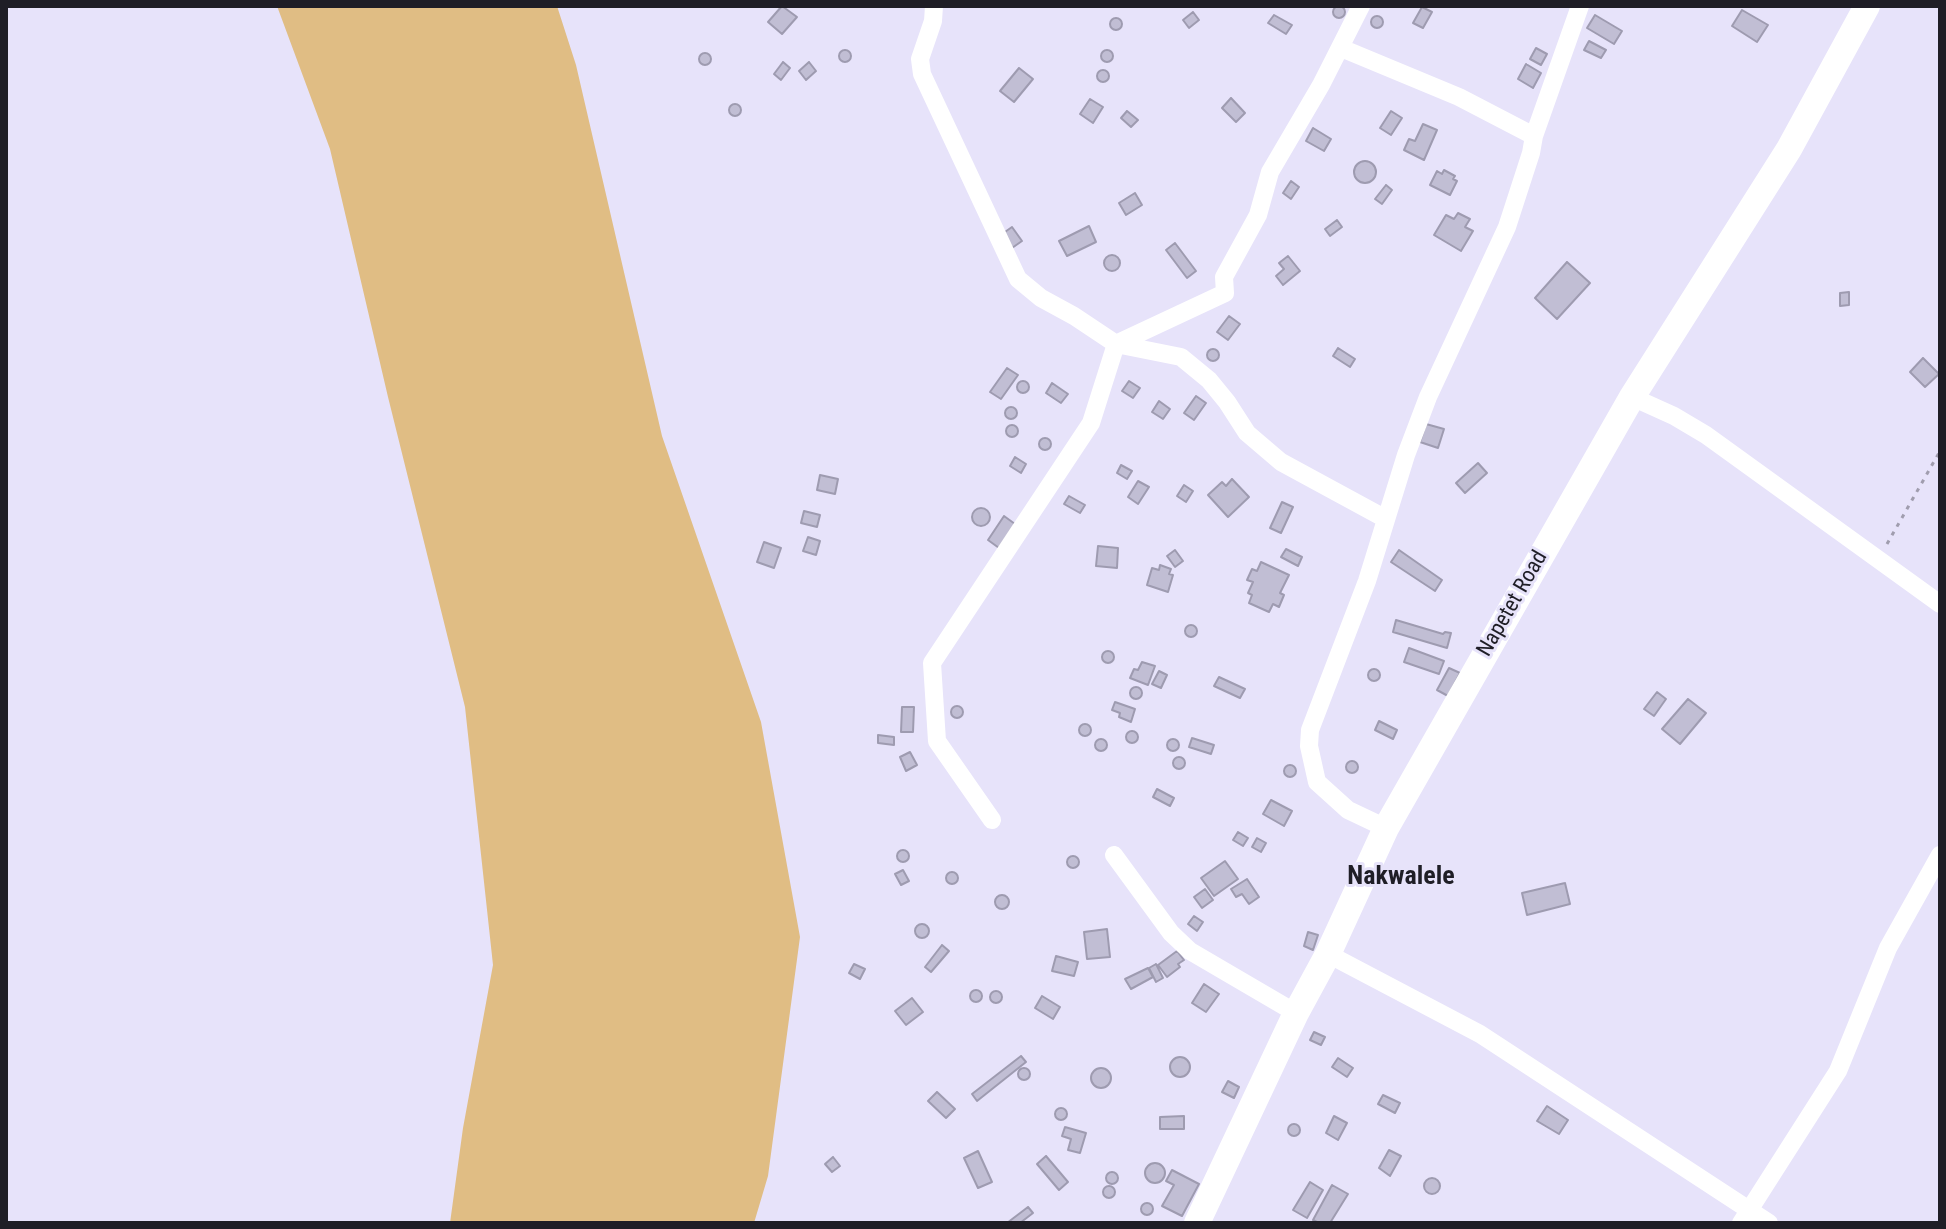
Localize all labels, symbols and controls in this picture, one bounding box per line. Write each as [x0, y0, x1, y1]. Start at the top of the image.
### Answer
street label: Napetet Road [1472, 546, 1554, 662]
district label: Nakwalele [1347, 861, 1455, 893]

